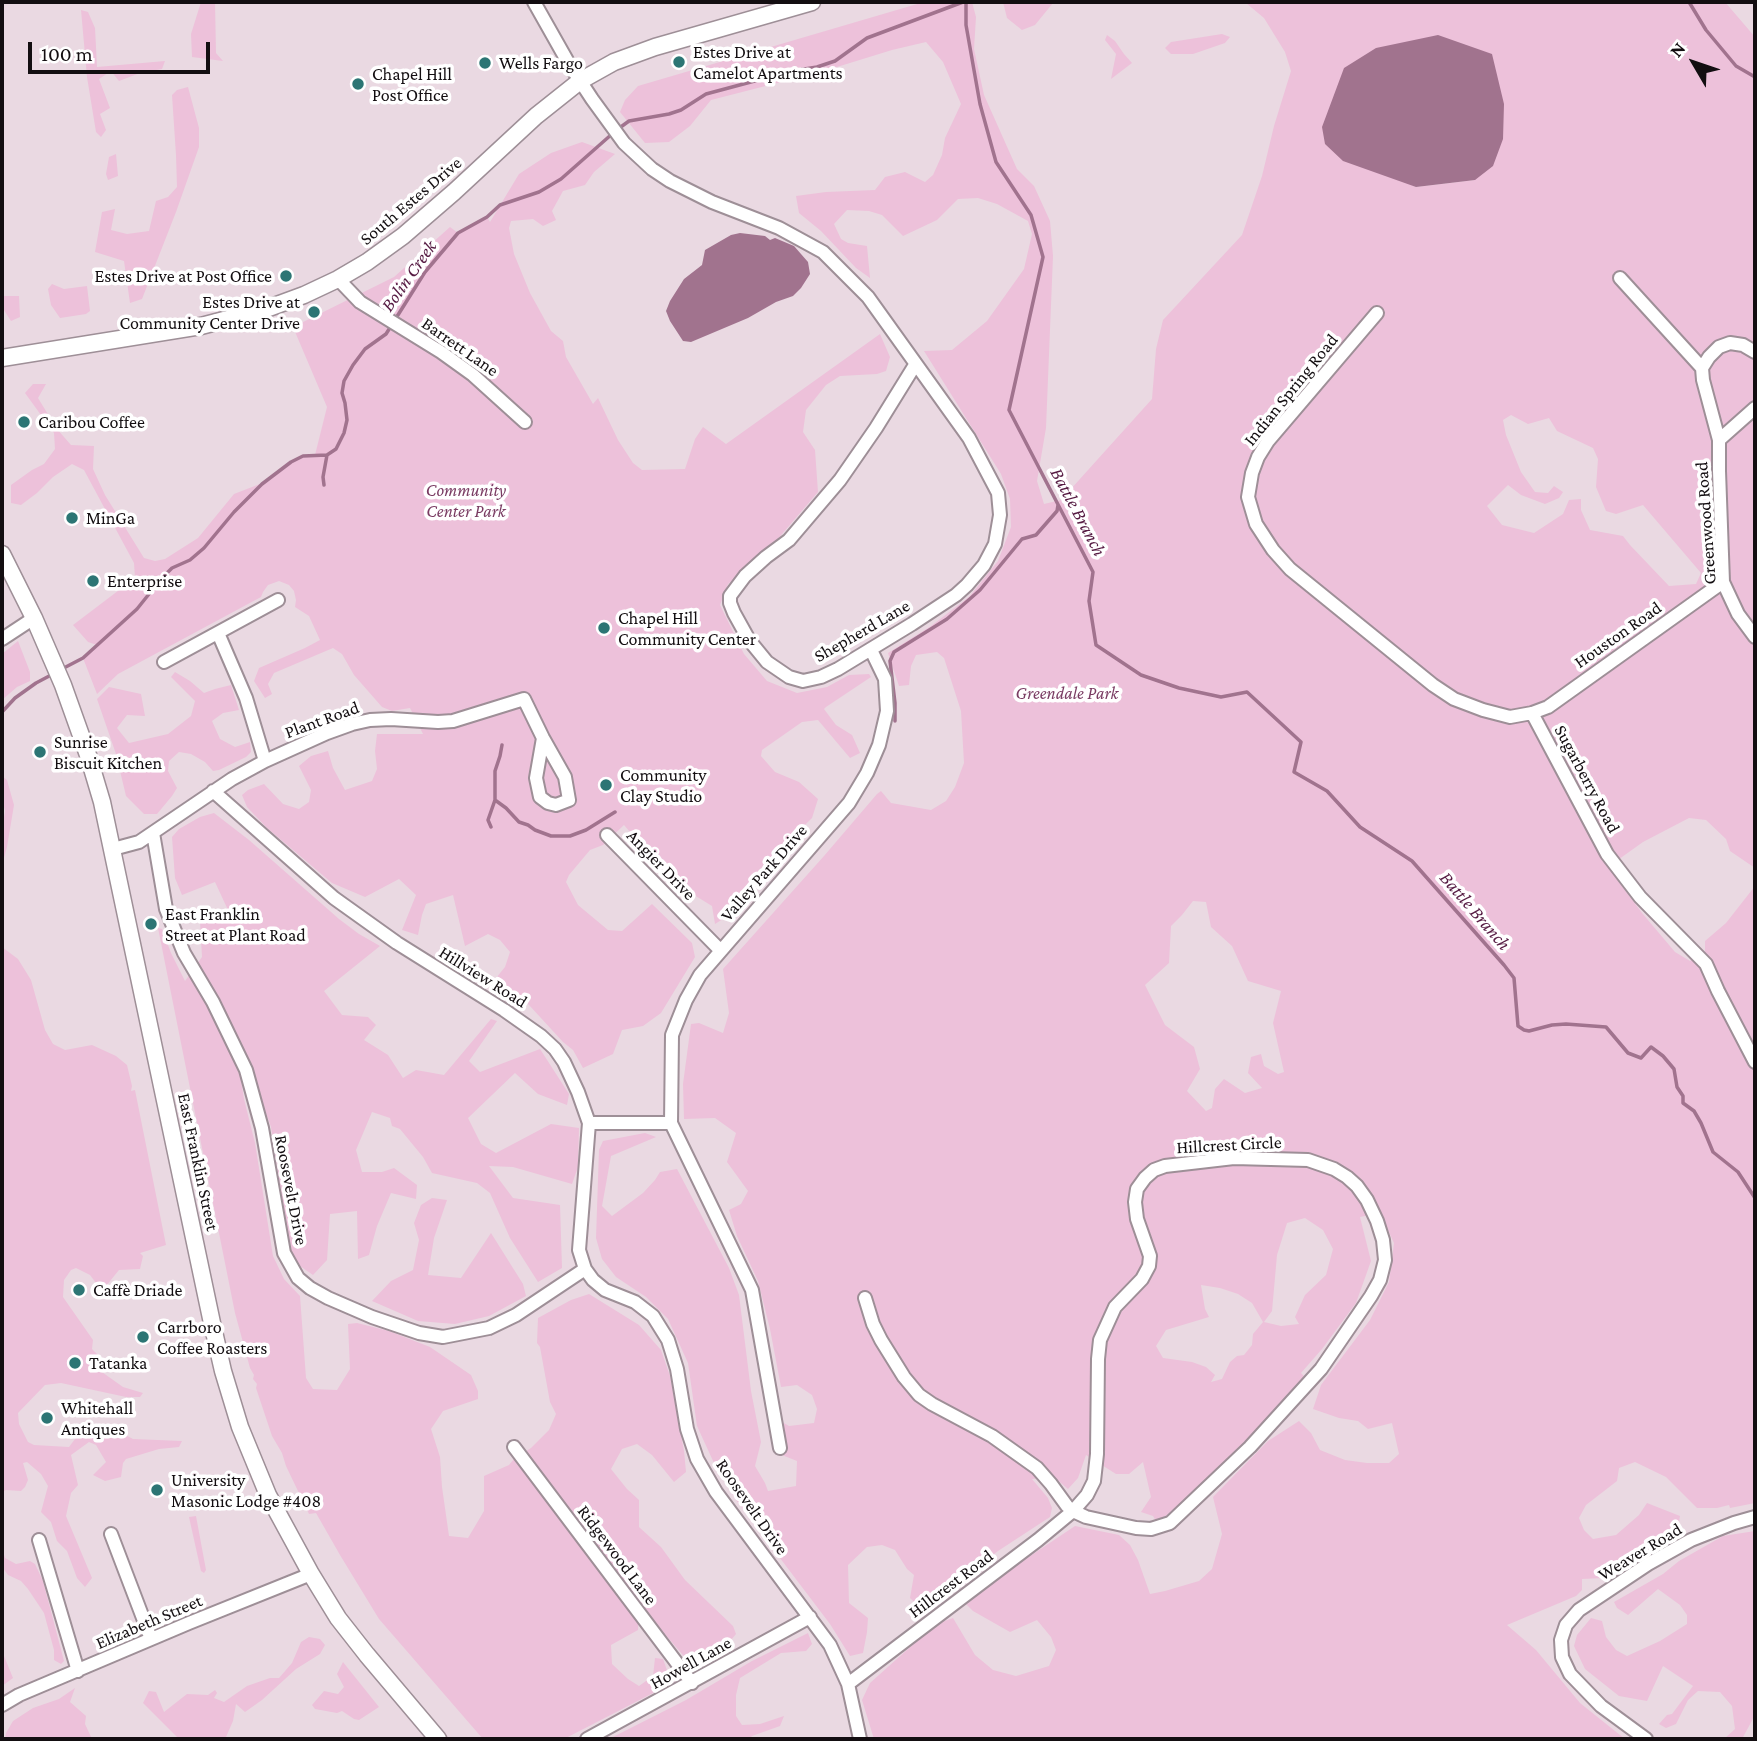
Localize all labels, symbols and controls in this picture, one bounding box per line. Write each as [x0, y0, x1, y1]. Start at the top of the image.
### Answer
scale bar [32, 28, 214, 72]
north arrow [1659, 28, 1729, 98]
text: N [1665, 38, 1690, 61]
place label: Estes Drive at Camelot Apartments [693, 41, 842, 84]
text: 100 m [41, 42, 93, 66]
place label: Wells Fargo [499, 52, 583, 74]
marker: Estes Drive at Camelot Apartments [671, 54, 687, 70]
marker: Wells Fargo [477, 55, 493, 71]
place label: Chapel Hill Post Office [372, 63, 452, 106]
marker: Chapel Hill Post Office [350, 76, 366, 92]
street label: South Estes Drive [356, 152, 466, 250]
water label: Bolin Creek [376, 236, 442, 316]
place label: Estes Drive at Post Office [94, 265, 272, 287]
marker: Estes Drive at Post Office [278, 268, 294, 284]
place label: Estes Drive at Community Center Drive [119, 291, 300, 334]
marker: Estes Drive at Community Center Drive [306, 304, 322, 320]
street label: Barrett Lane [417, 313, 503, 381]
street label: Indian Spring Road [1239, 330, 1343, 450]
place label: Caribou Coffee [38, 411, 145, 433]
marker: Caribou Coffee [16, 414, 32, 430]
street label: Greenwood Road [1691, 461, 1721, 585]
water label: Battle Branch [1045, 464, 1111, 560]
park label: Community Center Park [426, 479, 506, 522]
place label: MinGa [86, 507, 135, 529]
marker: MinGa [64, 510, 80, 526]
place label: Enterprise [107, 570, 182, 592]
marker: Enterprise [85, 573, 101, 589]
street label: Shepherd Lane [810, 595, 914, 667]
street label: Houston Road [1570, 597, 1666, 673]
place label: Chapel Hill Community Center [618, 607, 756, 650]
marker: Chapel Hill Community Center [596, 620, 612, 636]
park label: Greendale Park [1016, 682, 1118, 704]
street label: Plant Road [282, 697, 362, 743]
street label: Sugarberry Road [1549, 721, 1625, 837]
place label: Sunrise Biscuit Kitchen [54, 731, 162, 774]
marker: Sunrise Biscuit Kitchen [32, 744, 48, 760]
place label: Community Clay Studio [620, 764, 706, 806]
marker: Community Clay Studio [598, 777, 614, 793]
street label: Valley Park Drive [716, 820, 812, 926]
street label: Angier Drive [622, 825, 700, 905]
water label: Battle Branch [1435, 867, 1515, 955]
place label: East Franklin Street at Plant Road [165, 903, 306, 946]
marker: East Franklin Street at Plant Road [143, 916, 159, 932]
street label: Hillview Road [435, 941, 531, 1013]
street label: East Franklin Street [173, 1091, 223, 1233]
street label: Hillcrest Circle [1176, 1131, 1282, 1159]
street label: Roosevelt Drive [270, 1133, 312, 1247]
place label: Caffè Driade [93, 1279, 183, 1301]
marker: Caffè Driade [71, 1282, 87, 1298]
place label: Carrboro Coffee Roasters [157, 1316, 267, 1358]
marker: Carrboro Coffee Roasters [135, 1329, 151, 1345]
place label: Tatanka [89, 1352, 147, 1374]
marker: Tatanka [67, 1355, 83, 1371]
place label: Whitehall Antiques [61, 1397, 133, 1440]
marker: Whitehall Antiques [39, 1410, 55, 1426]
street label: Roosevelt Drive [711, 1455, 793, 1559]
place label: University Masonic Lodge #408 [171, 1469, 321, 1512]
marker: University Masonic Lodge #408 [149, 1482, 165, 1498]
street label: Ridgewood Lane [572, 1501, 662, 1609]
street label: Weaver Road [1594, 1518, 1686, 1586]
street label: Hillcrest Road [904, 1545, 998, 1623]
street label: Elizabeth Street [93, 1590, 205, 1654]
street label: Howell Lane [647, 1632, 735, 1694]

